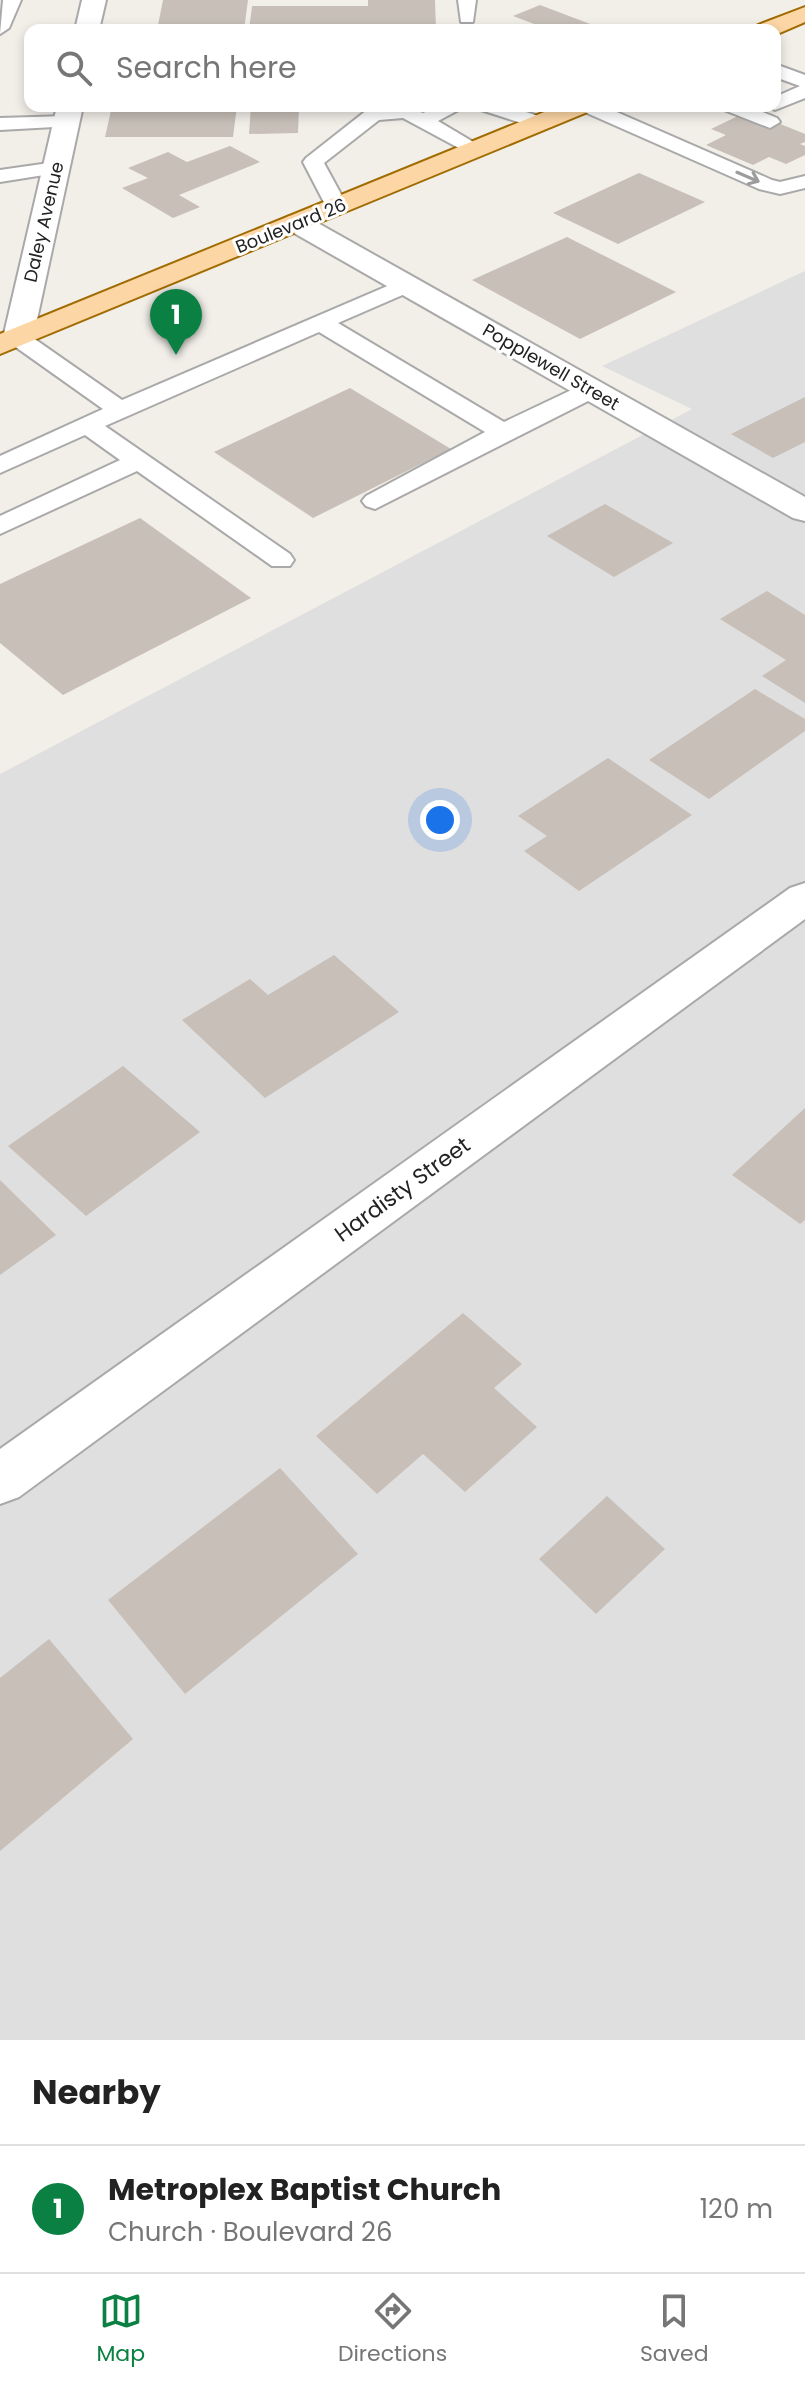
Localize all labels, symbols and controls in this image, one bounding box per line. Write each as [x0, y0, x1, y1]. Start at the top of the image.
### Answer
search box [24, 24, 781, 112]
icon: search [52, 46, 96, 90]
text: Search here [116, 46, 297, 89]
street label: Daley Avenue [17, 159, 70, 285]
one-way arrow [735, 171, 760, 186]
street label: Boulevard 26 [232, 192, 350, 259]
pin: 1 [150, 289, 202, 355]
street label: Popplewell Street [478, 317, 624, 416]
your location [420, 800, 460, 840]
street label: Hardisty Street [328, 1130, 476, 1249]
text: Nearby [32, 2068, 161, 2116]
text: Metroplex Baptist Church [108, 2168, 501, 2211]
text: 1 [53, 2191, 63, 2227]
text: 120 m [700, 2191, 773, 2227]
text: Church · Boulevard 26 [108, 2214, 392, 2250]
tab: Map [96, 2289, 145, 2370]
tab: Directions [338, 2289, 447, 2370]
tab: Saved [640, 2289, 709, 2370]

